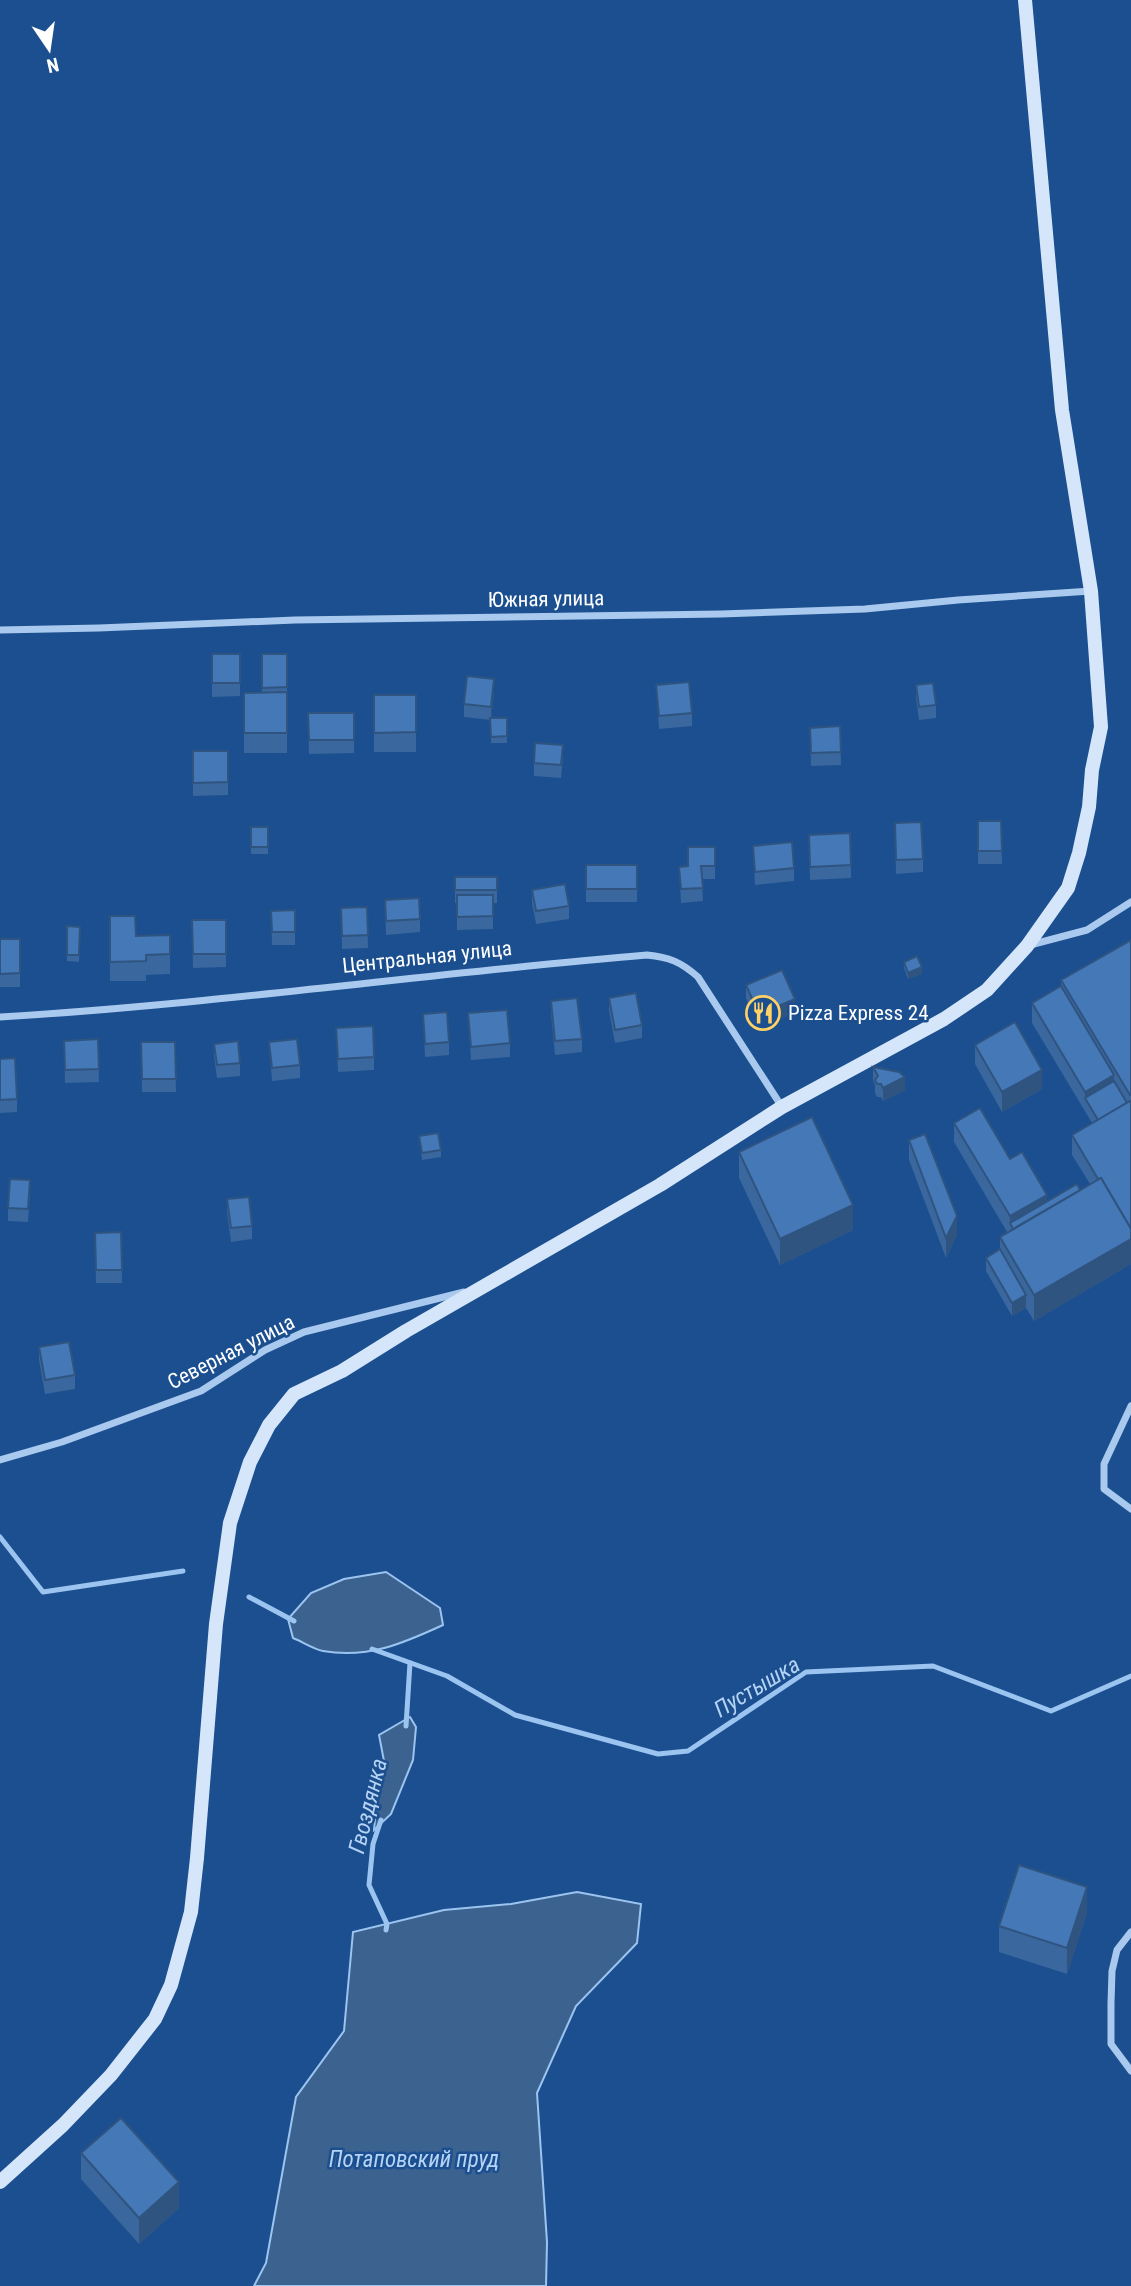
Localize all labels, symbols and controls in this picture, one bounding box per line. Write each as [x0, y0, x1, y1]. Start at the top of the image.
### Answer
north arrow [14, 14, 84, 84]
text: N [44, 53, 61, 78]
street label: Южная улица [488, 586, 604, 612]
street label: Центральная улица [341, 936, 513, 978]
restaurant icon: Pizza Express 24 [744, 994, 782, 1032]
place label: Pizza Express 24 [788, 1001, 929, 1025]
street label: Северная улица [164, 1310, 298, 1394]
water label: Пустышка [709, 1651, 805, 1723]
water label: Гвоздянка [343, 1756, 393, 1856]
water label: Потаповский пруд [329, 2146, 499, 2173]

